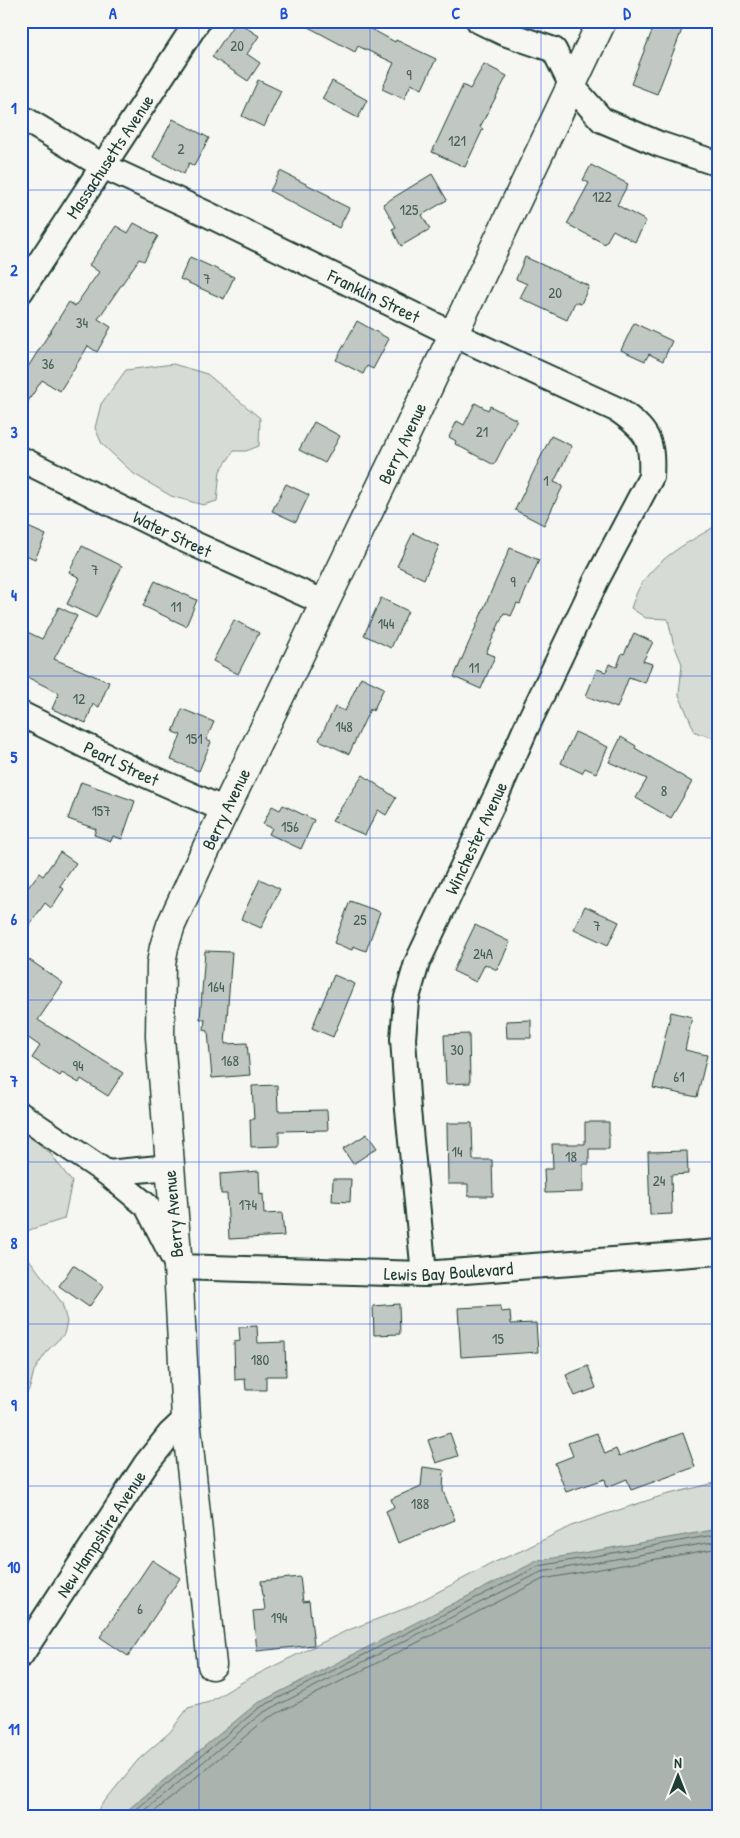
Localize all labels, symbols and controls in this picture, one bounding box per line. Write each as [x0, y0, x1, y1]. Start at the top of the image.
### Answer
text: A [109, 2, 117, 24]
text: B [280, 2, 288, 24]
text: C [452, 2, 461, 24]
text: D [623, 2, 631, 24]
house number: 20 [230, 35, 244, 56]
house number: 9 [406, 64, 412, 85]
street label: Massachusetts Avenue [59, 89, 159, 223]
text: 1 [11, 97, 17, 119]
house number: 121 [448, 130, 466, 151]
house number: 2 [177, 138, 185, 159]
house number: 122 [592, 186, 612, 207]
house number: 125 [400, 199, 419, 220]
text: 2 [10, 259, 18, 281]
street label: Franklin Street [323, 262, 425, 329]
house number: 7 [203, 268, 211, 289]
house number: 20 [548, 282, 562, 303]
house number: 34 [76, 312, 89, 333]
house number: 36 [42, 353, 54, 374]
street label: Berry Avenue [371, 398, 432, 488]
text: 3 [10, 421, 18, 443]
house number: 21 [476, 421, 488, 442]
house number: 1 [543, 470, 549, 491]
street label: Water Street [129, 504, 217, 563]
house number: 7 [91, 559, 99, 580]
house number: 9 [510, 571, 516, 592]
text: 4 [11, 584, 17, 606]
house number: 11 [171, 596, 181, 617]
house number: 144 [378, 613, 395, 634]
house number: 11 [469, 657, 479, 678]
house number: 12 [73, 688, 85, 709]
house number: 148 [335, 716, 353, 737]
house number: 151 [185, 728, 203, 749]
street label: Pearl Street [80, 734, 164, 792]
text: 5 [11, 746, 18, 768]
street label: Berry Avenue [195, 764, 256, 854]
street label: Winchester Avenue [439, 777, 513, 899]
house number: 8 [661, 780, 667, 801]
house number: 157 [91, 800, 111, 821]
house number: 156 [281, 816, 299, 837]
text: 6 [11, 908, 18, 930]
house number: 25 [353, 909, 367, 930]
house number: 7 [593, 915, 601, 936]
house number: 24A [473, 943, 494, 964]
house number: 164 [207, 976, 225, 997]
house number: 30 [450, 1039, 464, 1060]
house number: 168 [221, 1050, 239, 1071]
house number: 94 [72, 1055, 84, 1076]
house number: 61 [673, 1066, 685, 1087]
text: 7 [9, 1070, 18, 1092]
house number: 14 [451, 1141, 463, 1162]
house number: 18 [565, 1146, 577, 1167]
street label: Berry Avenue [157, 1169, 189, 1259]
house number: 24 [653, 1170, 666, 1191]
house number: 174 [239, 1194, 258, 1215]
text: 8 [11, 1232, 18, 1254]
street label: Lewis Bay Boulevard [384, 1255, 514, 1287]
house number: 15 [492, 1328, 505, 1349]
house number: 180 [251, 1349, 270, 1370]
text: 9 [11, 1394, 17, 1416]
street label: New Hampshire Avenue [50, 1465, 151, 1602]
house number: 188 [411, 1493, 429, 1514]
text: 10 [8, 1556, 20, 1578]
house number: 6 [137, 1598, 143, 1619]
house number: 194 [271, 1607, 288, 1628]
text: 11 [8, 1718, 20, 1740]
north arrow [652, 1750, 702, 1800]
text: N [674, 1753, 682, 1772]

